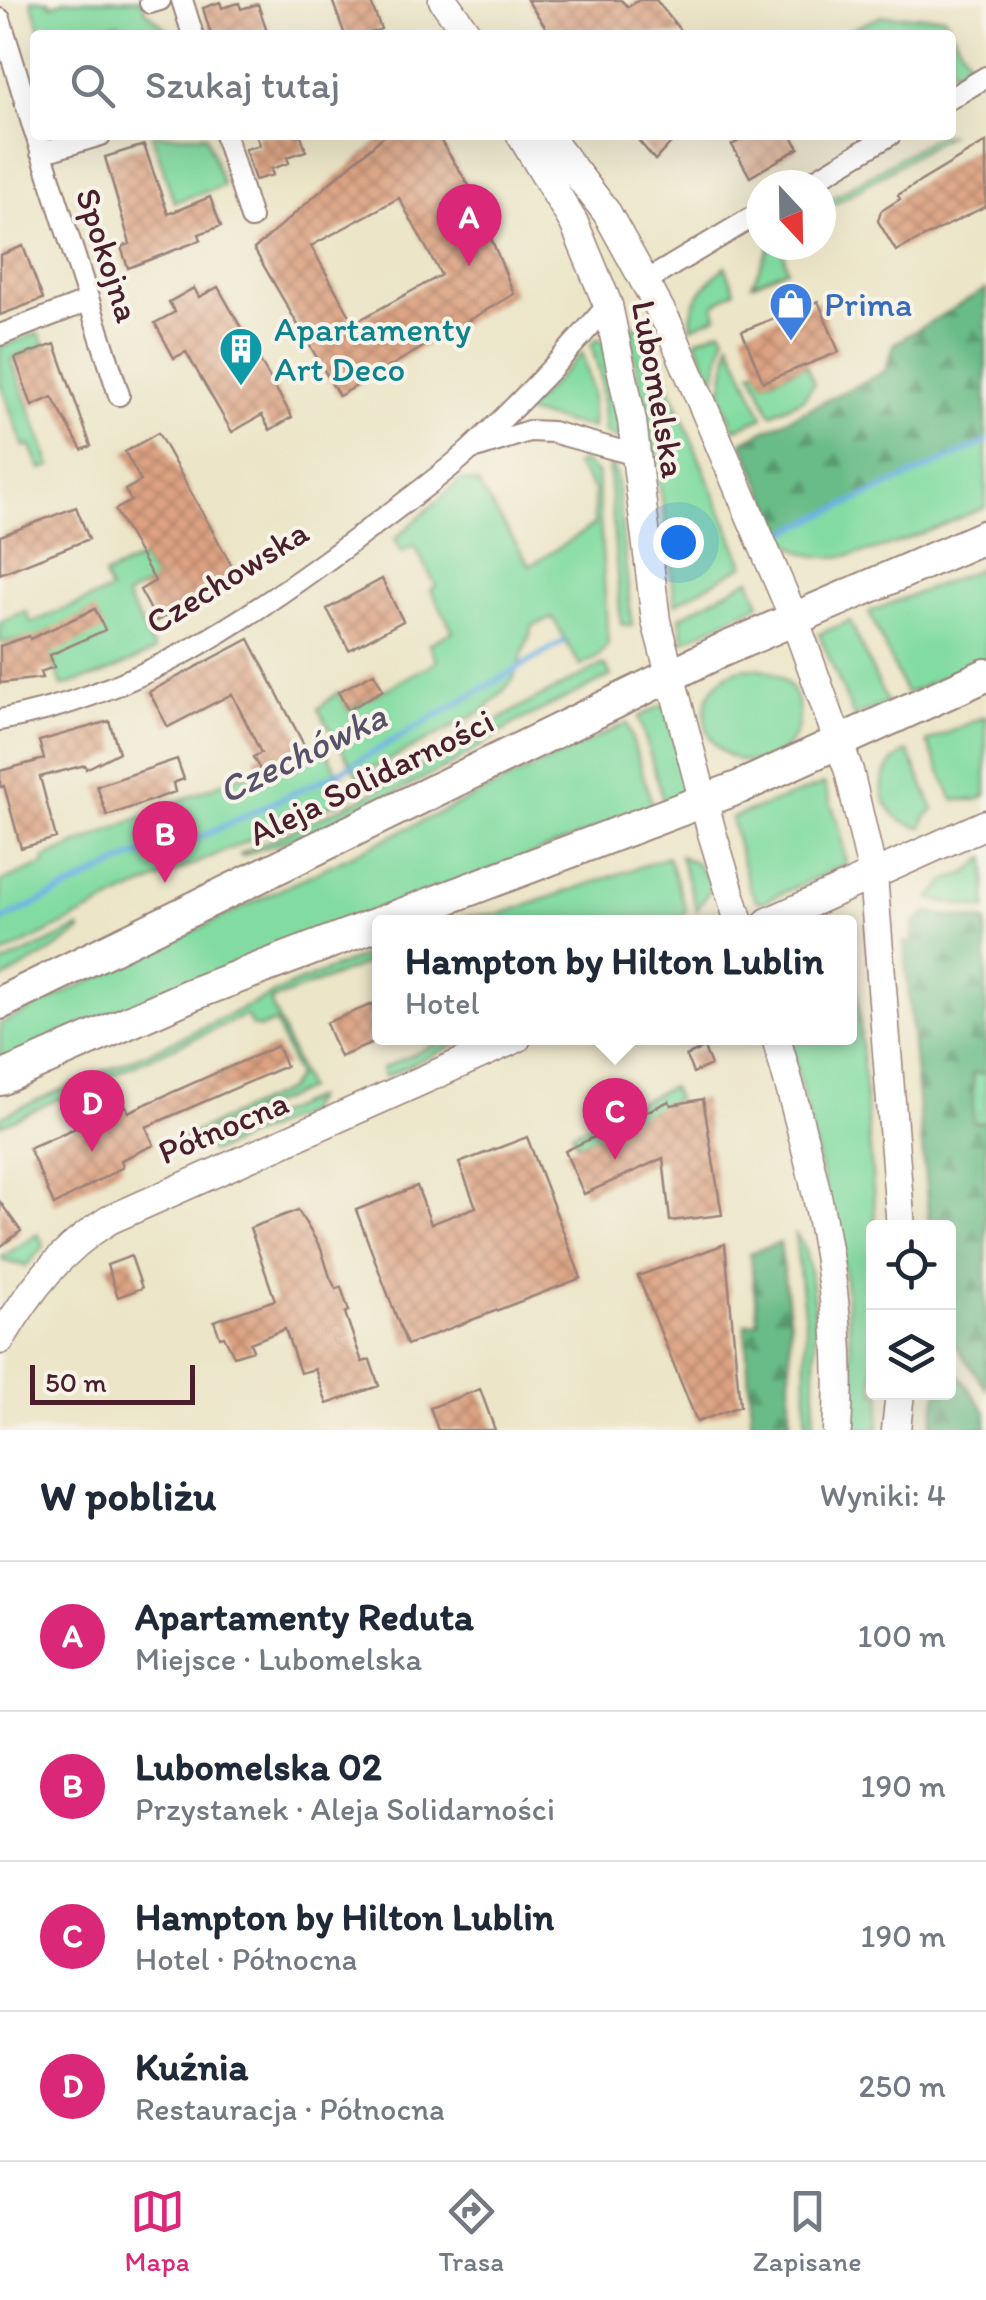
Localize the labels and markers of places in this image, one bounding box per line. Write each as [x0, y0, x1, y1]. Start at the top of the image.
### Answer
pin: A [436, 184, 502, 266]
shop icon: Prima [768, 281, 814, 342]
place label: Prima [824, 283, 912, 325]
place label: Apartamenty Art Deco [274, 308, 471, 390]
building icon: Apartamenty Art Deco [218, 326, 264, 387]
pin: B [132, 800, 198, 883]
pin: D [59, 1070, 124, 1152]
pin: C [582, 1078, 648, 1160]

